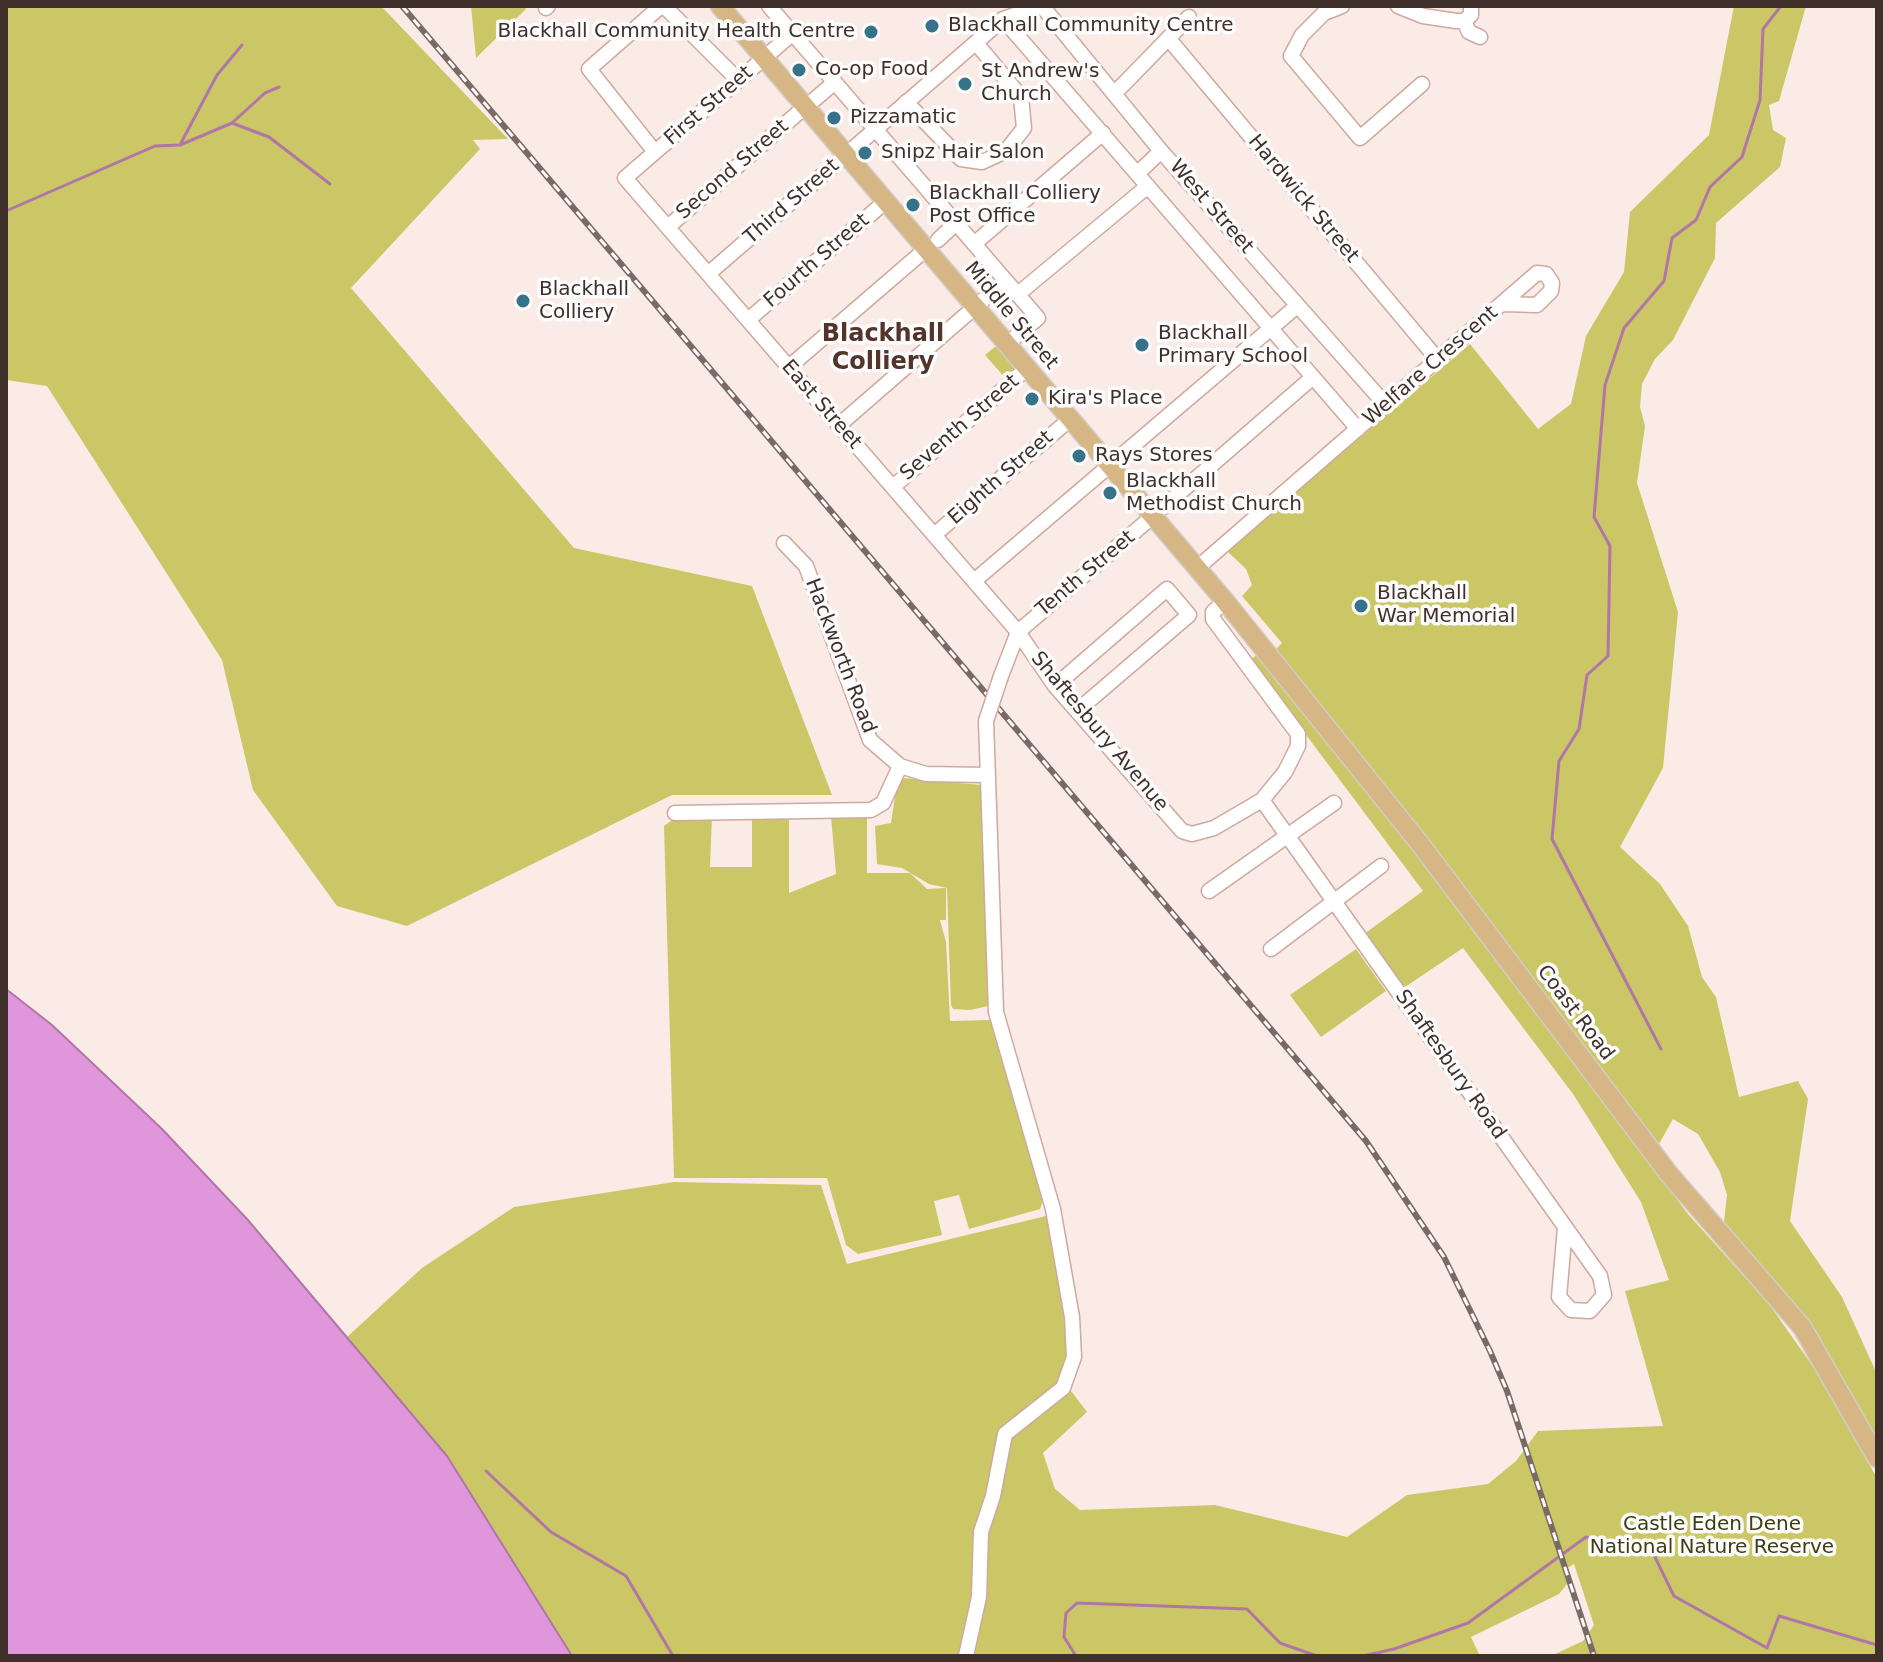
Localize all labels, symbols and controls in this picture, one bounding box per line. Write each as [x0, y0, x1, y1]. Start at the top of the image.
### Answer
place label: Blackhall Community Centre [948, 14, 1233, 38]
marker: Blackhall Community Centre [923, 17, 941, 35]
place label: Blackhall Community Health Centre [497, 20, 855, 44]
marker: Blackhall Community Health Centre [862, 23, 880, 41]
place label: Co-op Food [815, 58, 928, 82]
place label: St Andrew's Church [981, 60, 1099, 107]
street label: First Street [660, 61, 758, 151]
marker: Co-op Food [790, 61, 808, 79]
marker: St Andrew's Church [956, 75, 974, 93]
place label: Pizzamatic [850, 106, 957, 130]
marker: Pizzamatic [825, 109, 843, 127]
street label: Second Street [672, 115, 794, 225]
street label: Hardwick Street [1243, 130, 1363, 268]
place label: Snipz Hair Salon [881, 141, 1044, 165]
marker: Snipz Hair Salon [856, 144, 874, 162]
street label: Third Street [740, 154, 844, 250]
street label: West Street [1164, 155, 1258, 259]
place label: Blackhall Colliery Post Office [929, 182, 1101, 229]
marker: Blackhall Colliery Post Office [904, 196, 922, 214]
street label: Fourth Street [759, 209, 875, 313]
street label: Middle Street [959, 257, 1063, 375]
place label: Blackhall Colliery [539, 278, 629, 325]
marker: Blackhall Colliery [514, 292, 532, 310]
street label: Welfare Crescent [1359, 301, 1503, 431]
district label: Blackhall Colliery [822, 321, 944, 377]
place label: Blackhall Primary School [1158, 322, 1308, 369]
marker: Blackhall Primary School [1133, 336, 1151, 354]
street label: East Street [776, 356, 866, 454]
street label: Seventh Street [896, 370, 1024, 486]
place label: Kira's Place [1048, 387, 1163, 411]
marker: Kira's Place [1023, 390, 1041, 408]
street label: Eighth Street [944, 426, 1058, 530]
place label: Rays Stores [1095, 444, 1213, 468]
marker: Rays Stores [1070, 447, 1088, 465]
place label: Blackhall Methodist Church [1126, 470, 1302, 517]
marker: Blackhall Methodist Church [1101, 484, 1119, 502]
street label: Tenth Street [1032, 526, 1140, 622]
street label: Hackworth Road [799, 575, 881, 737]
place label: Blackhall War Memorial [1377, 582, 1515, 629]
marker: Blackhall War Memorial [1352, 597, 1370, 615]
street label: Shaftesbury Avenue [1025, 647, 1173, 817]
street label: Coast Road [1531, 961, 1619, 1065]
street label: Shaftesbury Road [1389, 986, 1511, 1144]
park label: Castle Eden Dene National Nature Reserve [1590, 1513, 1834, 1560]

